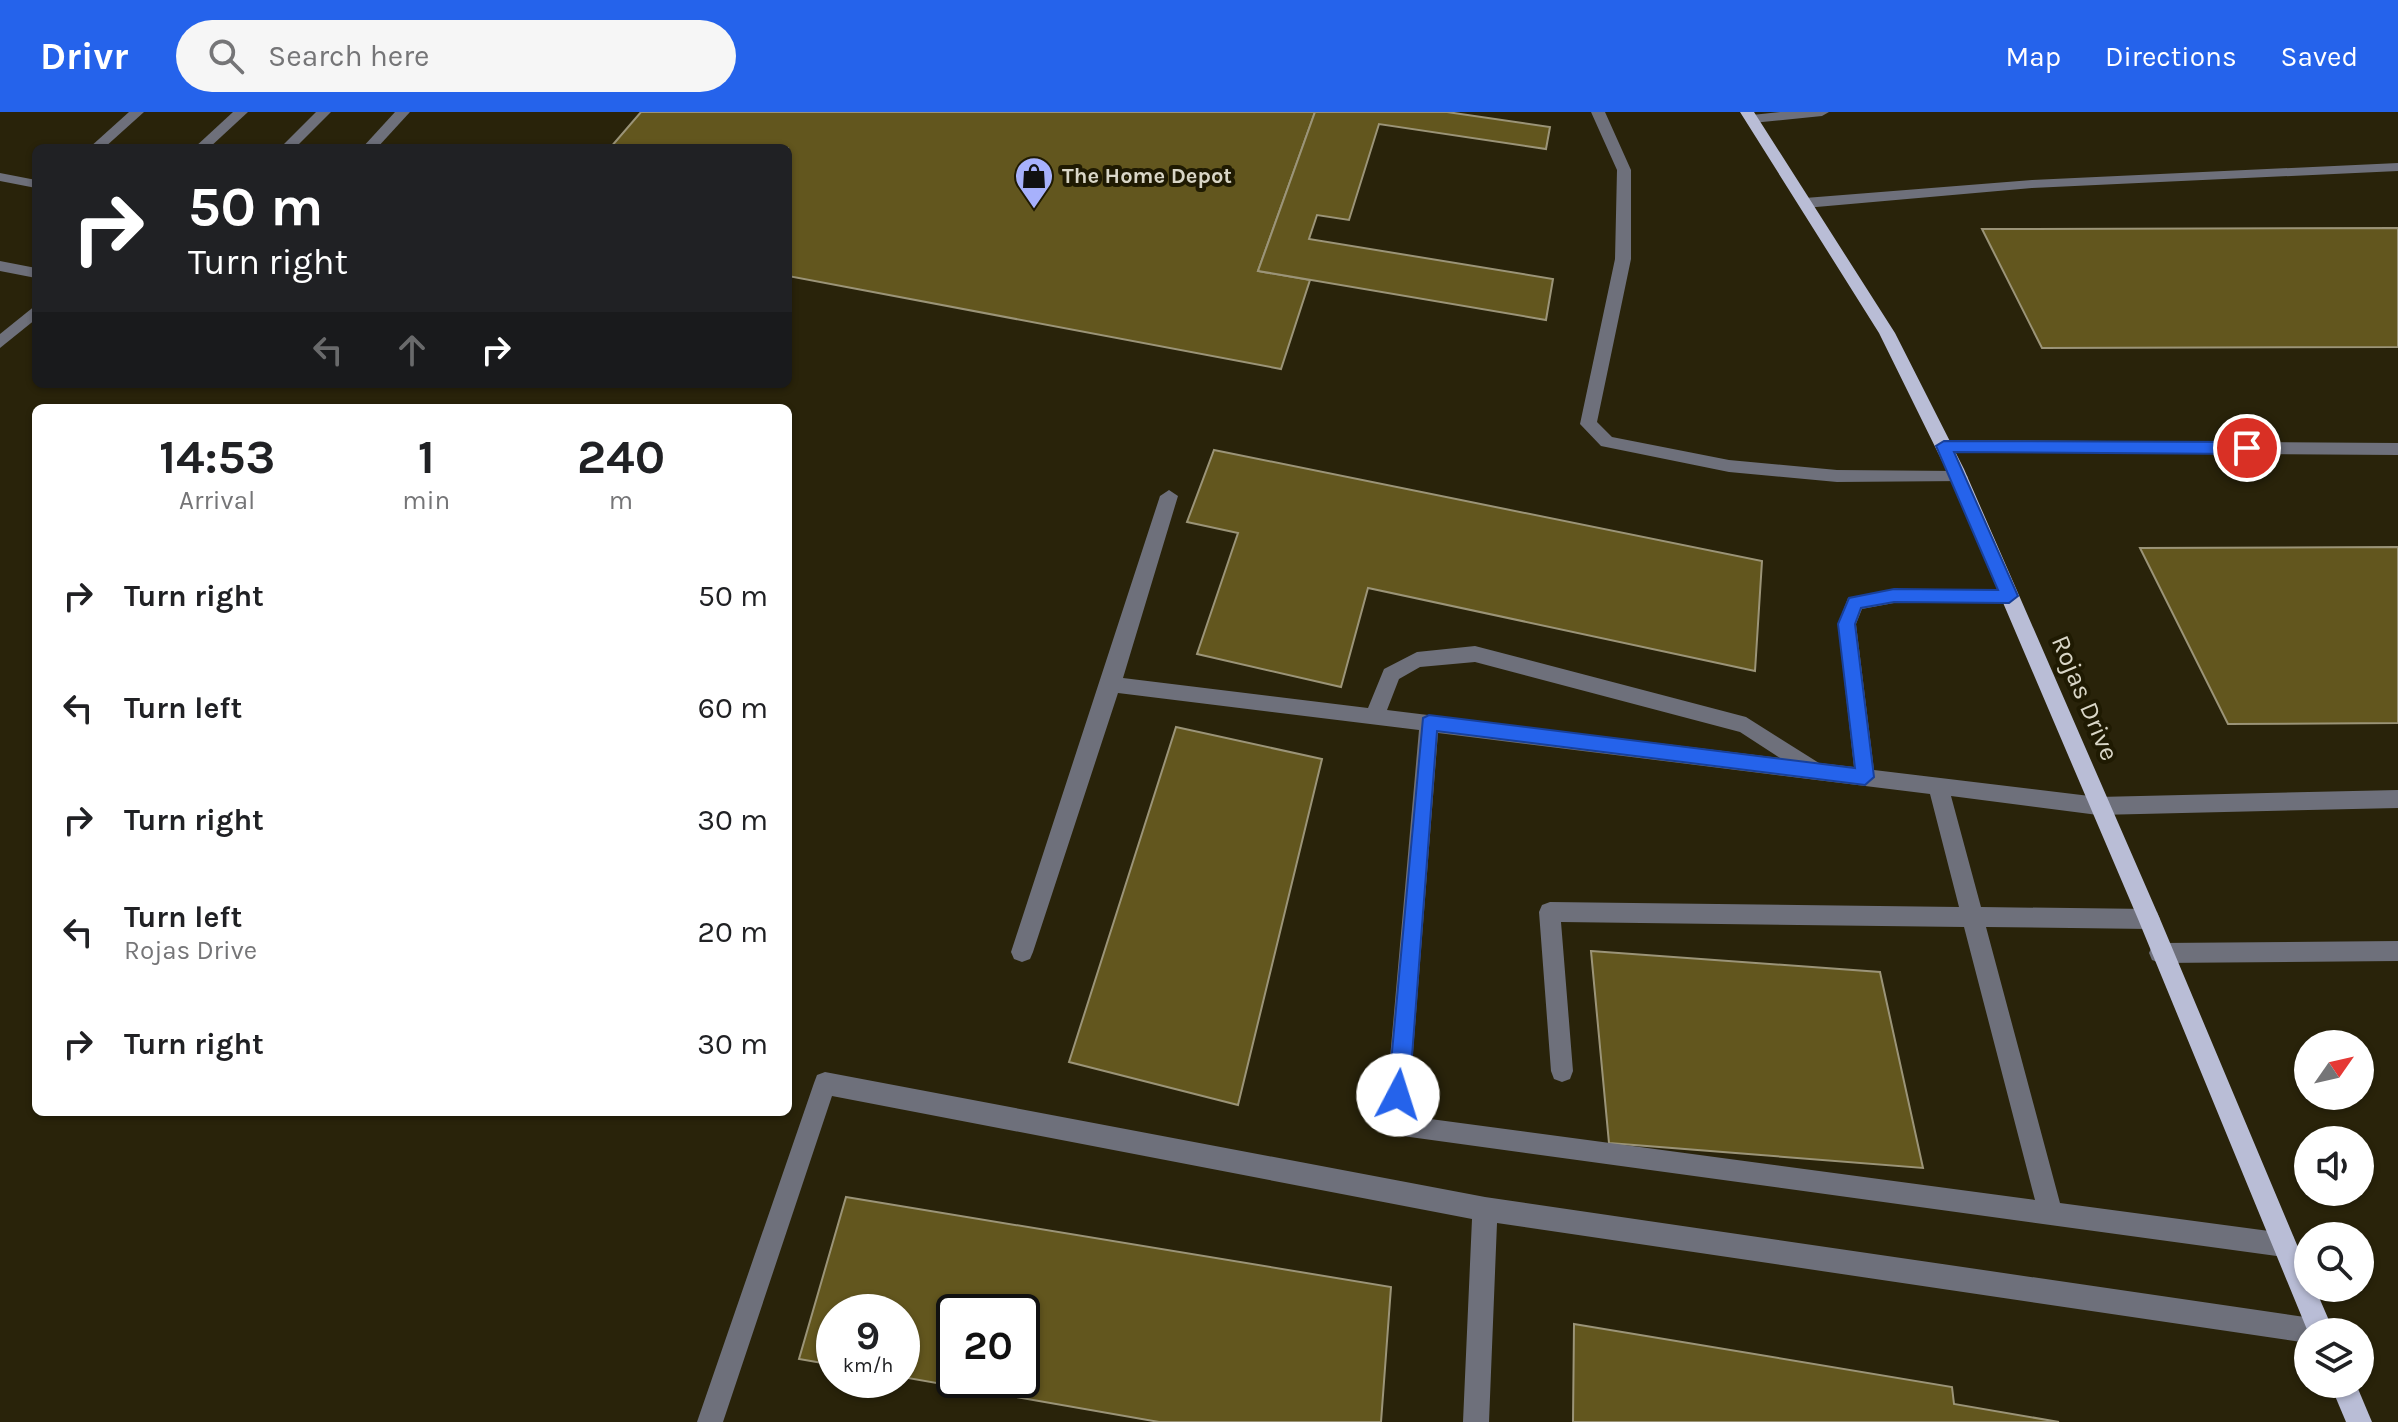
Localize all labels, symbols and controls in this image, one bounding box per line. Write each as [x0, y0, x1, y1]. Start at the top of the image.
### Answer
search box [176, 20, 736, 92]
text: Drivr [40, 34, 128, 79]
icon: search [204, 34, 248, 78]
text: Search here [268, 38, 429, 74]
text: Map [2006, 40, 2061, 73]
text: Directions [2105, 40, 2237, 73]
text: Saved [2281, 40, 2358, 73]
shop icon: The Home Depot [1013, 155, 1055, 210]
place label: The Home Depot [1062, 163, 1232, 189]
text: 50 m [188, 174, 323, 239]
icon: right [56, 176, 160, 280]
text: Turn right [188, 241, 348, 283]
icon: left [306, 328, 350, 372]
icon: ahead [390, 328, 434, 372]
icon: right [474, 328, 518, 372]
pin [2213, 414, 2281, 482]
icon: arrive [2225, 426, 2269, 470]
text: 14:53 [159, 429, 275, 485]
text: 1 [418, 429, 435, 485]
text: 240 [577, 429, 665, 485]
text: Arrival [179, 485, 255, 516]
text: min [402, 485, 450, 516]
text: m [609, 485, 633, 516]
icon: right [56, 574, 100, 618]
text: Turn right [124, 578, 264, 614]
text: 50 m [698, 578, 768, 614]
street label: Rojas Drive [2045, 631, 2125, 765]
icon: left [56, 686, 100, 730]
text: Turn left [124, 690, 242, 726]
text: 60 m [698, 690, 768, 726]
icon: right [56, 798, 100, 842]
text: Turn right [124, 802, 264, 838]
text: 30 m [697, 802, 768, 838]
text: Turn left [124, 899, 242, 935]
icon: left [56, 910, 100, 954]
text: 20 m [698, 914, 768, 950]
text: Rojas Drive [124, 935, 257, 966]
icon: right [56, 1022, 100, 1066]
text: Turn right [124, 1026, 264, 1062]
text: 30 m [697, 1026, 768, 1062]
north arrow [2294, 1030, 2374, 1110]
map controls [2294, 1030, 2374, 1398]
position arrow [1356, 1053, 1440, 1137]
button: sound [2294, 1126, 2374, 1206]
button: search [2294, 1222, 2374, 1302]
speed limit sign: 20 [936, 1294, 1040, 1398]
text: 9 [856, 1312, 880, 1359]
button: layers [2294, 1318, 2374, 1398]
text: km/h [843, 1354, 893, 1377]

